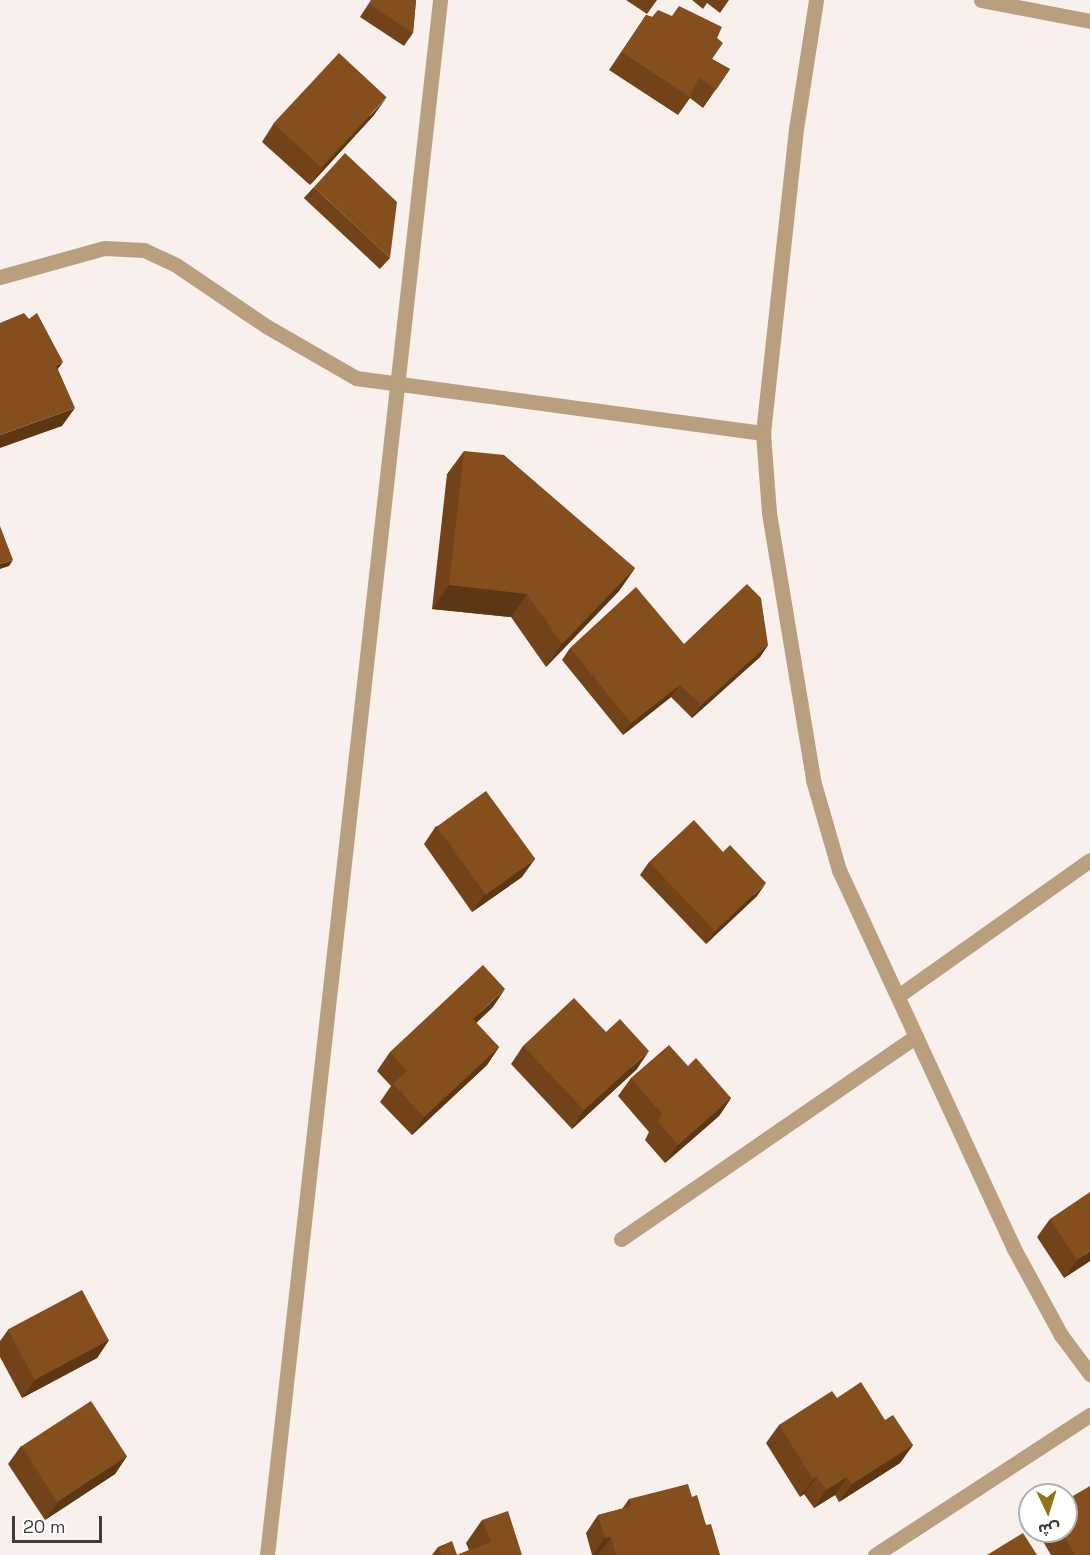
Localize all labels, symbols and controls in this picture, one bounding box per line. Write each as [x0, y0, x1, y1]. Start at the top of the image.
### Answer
north arrow [1018, 1483, 1078, 1543]
scale bar [15, 1504, 105, 1542]
text: 20 m [23, 1515, 66, 1538]
text: ش [1037, 1518, 1061, 1541]

